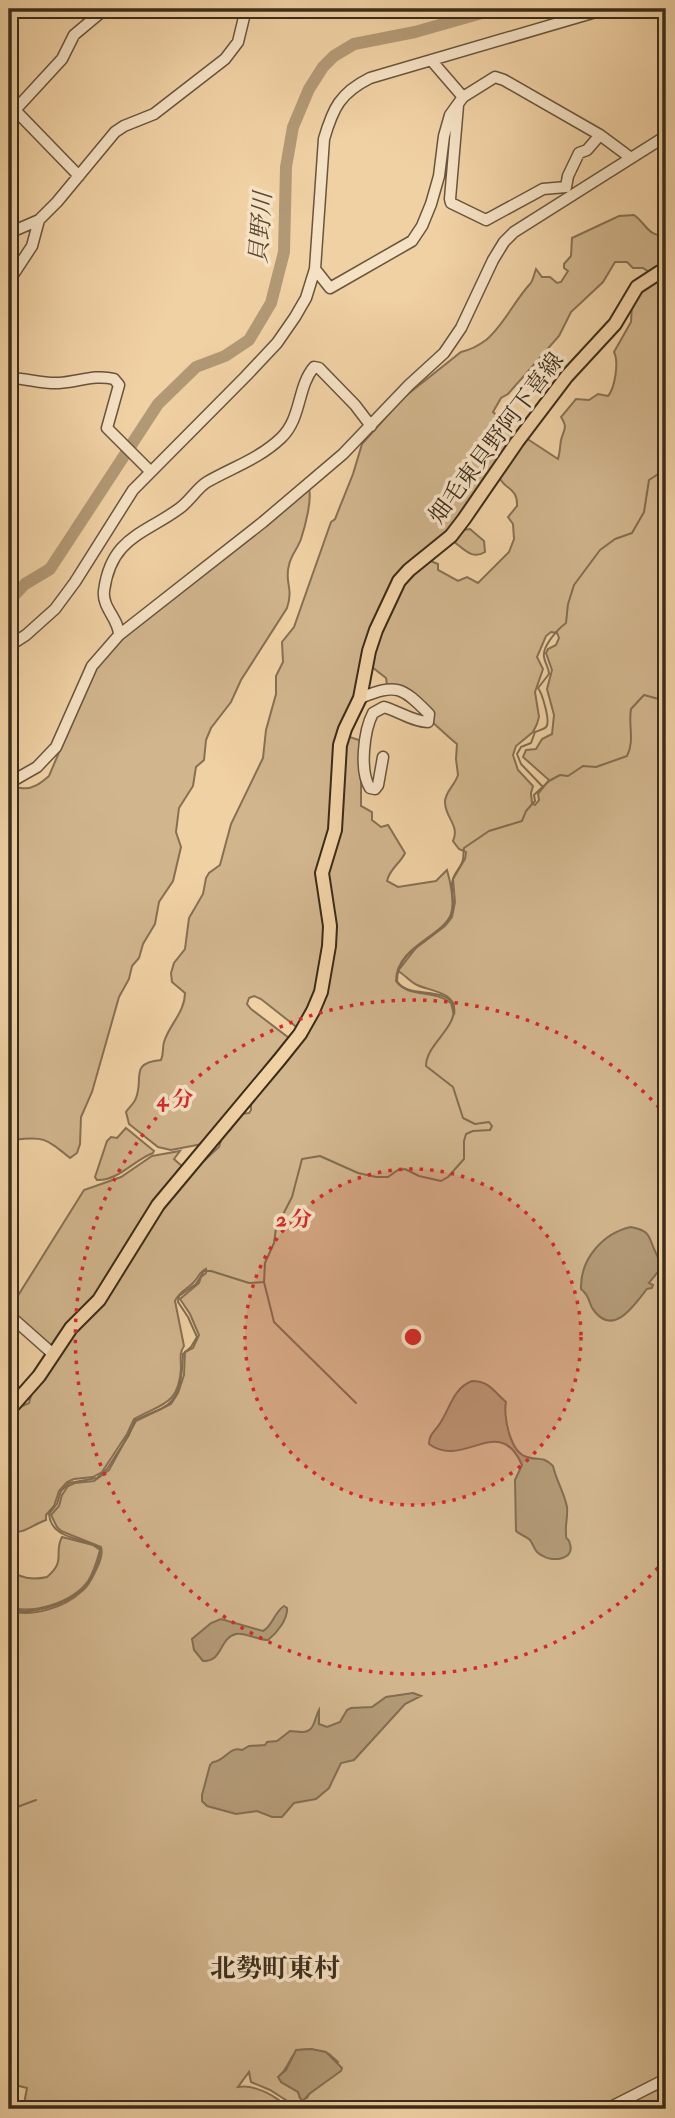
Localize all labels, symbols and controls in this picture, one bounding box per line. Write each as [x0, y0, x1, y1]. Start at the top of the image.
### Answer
water label: 貝野川 [243, 188, 279, 265]
street label: 畑毛東貝野阿下喜線 [422, 347, 570, 529]
text: 4 分 [156, 1086, 193, 1113]
text: 2 分 [276, 1206, 312, 1233]
centre of rings [401, 1325, 425, 1349]
district label: 北勢町東村 [210, 1953, 340, 1985]

